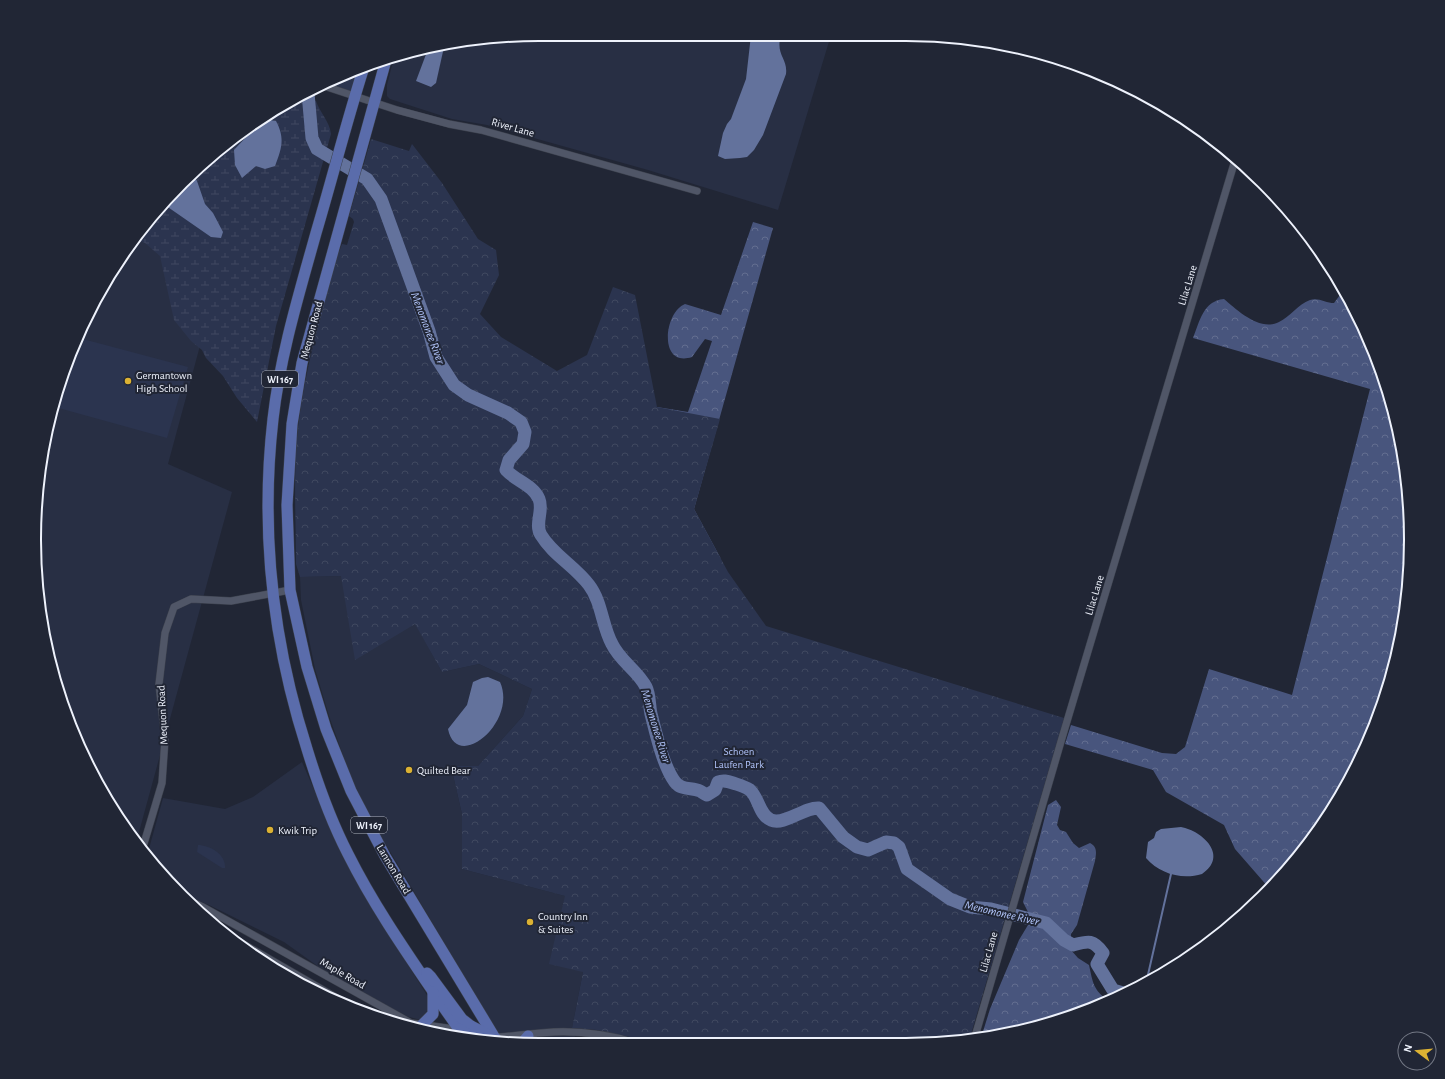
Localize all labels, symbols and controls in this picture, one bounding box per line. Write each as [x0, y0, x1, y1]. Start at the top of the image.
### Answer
street label: River Lane [490, 116, 536, 139]
street label: Lilac Lane [1176, 264, 1199, 307]
water label: Menomonee River [409, 290, 448, 367]
street label: Mequon Road [298, 300, 325, 360]
place label: Germantown High School [136, 370, 192, 394]
road number: WI 167 [262, 371, 298, 387]
marker: Germantown High School [123, 376, 133, 386]
street label: Lilac Lane [1083, 574, 1106, 617]
street label: Mequon Road [155, 685, 170, 745]
water label: Menomonee River [639, 688, 673, 765]
park label: Schoen Laufen Park [714, 746, 764, 770]
marker: Quilted Bear [404, 765, 414, 775]
place label: Quilted Bear [417, 765, 471, 776]
road number: WI 167 [351, 817, 387, 833]
marker: Kwik Trip [265, 825, 275, 835]
place label: Kwik Trip [278, 825, 318, 836]
street label: Lannon Road [375, 843, 413, 896]
water label: Menomonee River [964, 899, 1041, 928]
place label: Country Inn & Suites [538, 911, 588, 935]
marker: Country Inn & Suites [525, 917, 535, 927]
street label: Lilac Lane [977, 931, 999, 974]
street label: Maple Road [318, 956, 368, 991]
north arrow [1397, 1031, 1437, 1071]
text: N [1402, 1043, 1414, 1054]

